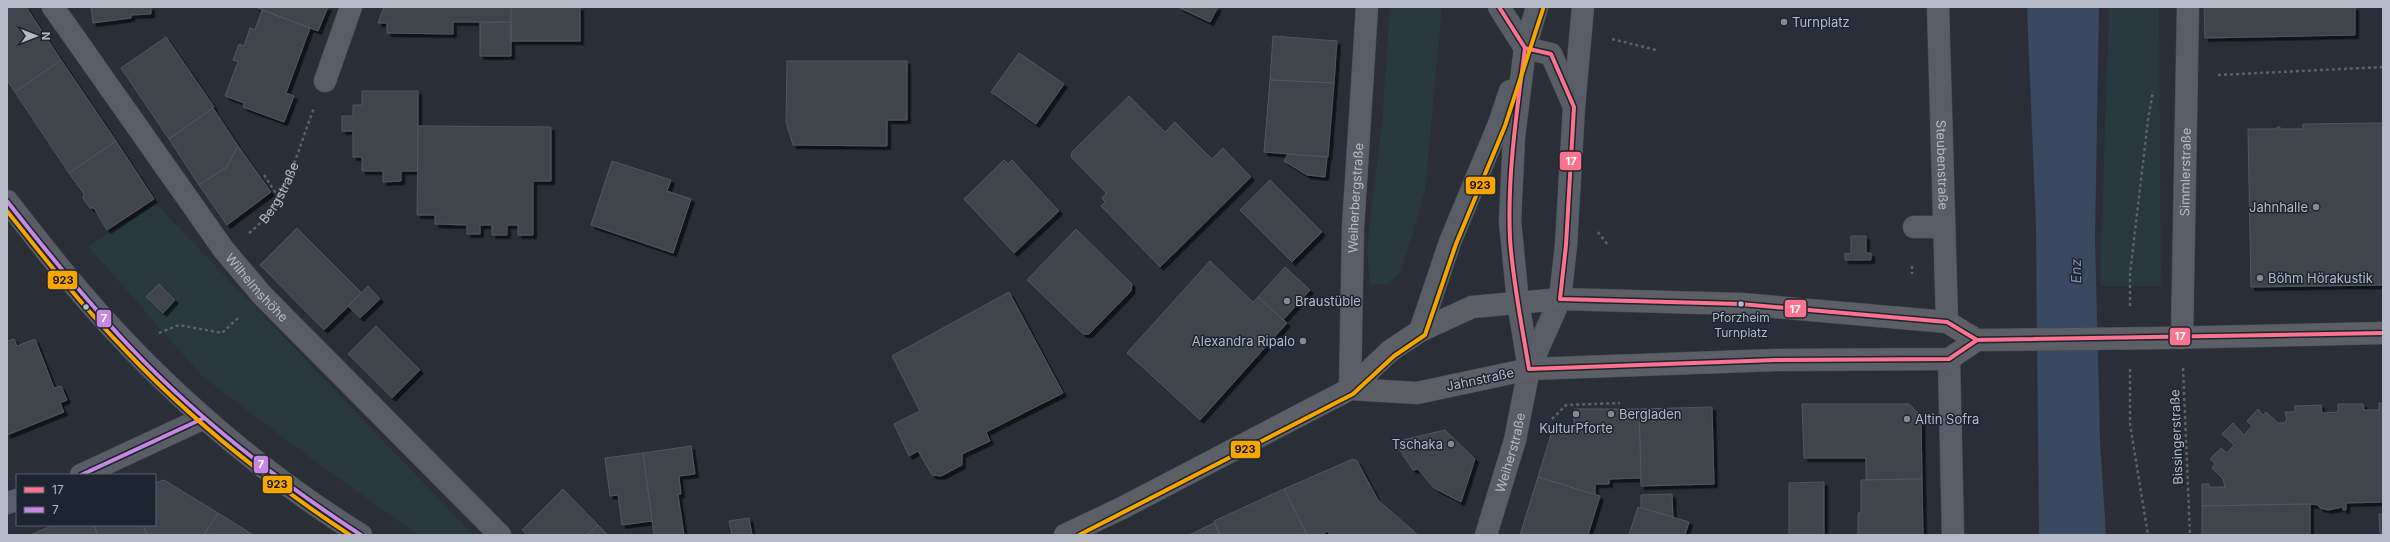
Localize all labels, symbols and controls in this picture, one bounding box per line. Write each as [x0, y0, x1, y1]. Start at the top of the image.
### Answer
place label: Turnplatz [1792, 14, 1850, 30]
north arrow [16, 16, 56, 56]
marker: Turnplatz [1779, 17, 1789, 27]
text: N [39, 32, 53, 40]
street label: Steubenstraße [1933, 120, 1952, 210]
street label: Simmlerstraße [2176, 127, 2194, 217]
street label: Weiherbergstraße [1345, 142, 1366, 253]
line badge: 17 [1559, 151, 1582, 171]
text: 17 [1565, 154, 1577, 168]
street label: Bergstraße [255, 160, 302, 227]
line badge: 923 [1465, 176, 1496, 195]
text: 923 [1469, 178, 1491, 192]
place label: Jahnhalle [2249, 199, 2308, 215]
marker: Jahnhalle [2311, 202, 2321, 212]
street label: Wilhelmshöhe [222, 250, 292, 325]
water label: Enz [2067, 258, 2084, 283]
line badge: 923 [47, 270, 78, 290]
place label: Böhm Hörakustik [2268, 270, 2373, 286]
text: 923 [52, 273, 74, 287]
marker: Böhm Hörakustik [2255, 273, 2265, 283]
place label: Braustüble [1295, 293, 1361, 309]
marker: Braustüble [1282, 296, 1292, 306]
marker: Pforzheim Turnplatz [1736, 299, 1746, 309]
line badge: 17 [1784, 299, 1807, 318]
unlabelled marker [81, 302, 91, 312]
text: 17 [1789, 302, 1801, 316]
line badge: 7 [96, 309, 112, 328]
place label: Pforzheim Turnplatz [1712, 310, 1770, 340]
text: 7 [101, 311, 107, 325]
line badge: 17 [2169, 327, 2191, 346]
text: 17 [2174, 329, 2186, 343]
place label: Alexandra Ripalo [1192, 333, 1295, 349]
marker: Alexandra Ripalo [1298, 336, 1308, 346]
street label: Jahnstraße [1445, 364, 1515, 394]
street label: Bissingerstraße [2166, 389, 2186, 485]
place label: Bergladen [1619, 406, 1681, 422]
marker: KulturPforte [1571, 409, 1581, 419]
marker: Bergladen [1606, 409, 1616, 419]
street label: Weiherstraße [1491, 411, 1528, 494]
place label: Altin Sofra [1915, 411, 1979, 427]
marker: Altin Sofra [1902, 414, 1912, 424]
place label: KulturPforte [1539, 420, 1613, 436]
place label: Tschaka [1392, 436, 1443, 452]
marker: Tschaka [1446, 439, 1456, 449]
line badge: 923 [1230, 440, 1261, 459]
text: 923 [1234, 442, 1256, 456]
line badge: 7 [253, 455, 269, 474]
text: 7 [258, 457, 264, 471]
legend [16, 474, 156, 526]
line badge: 923 [262, 475, 293, 494]
text: 923 [266, 477, 288, 491]
text: 17 [52, 482, 64, 497]
text: 7 [52, 502, 59, 517]

